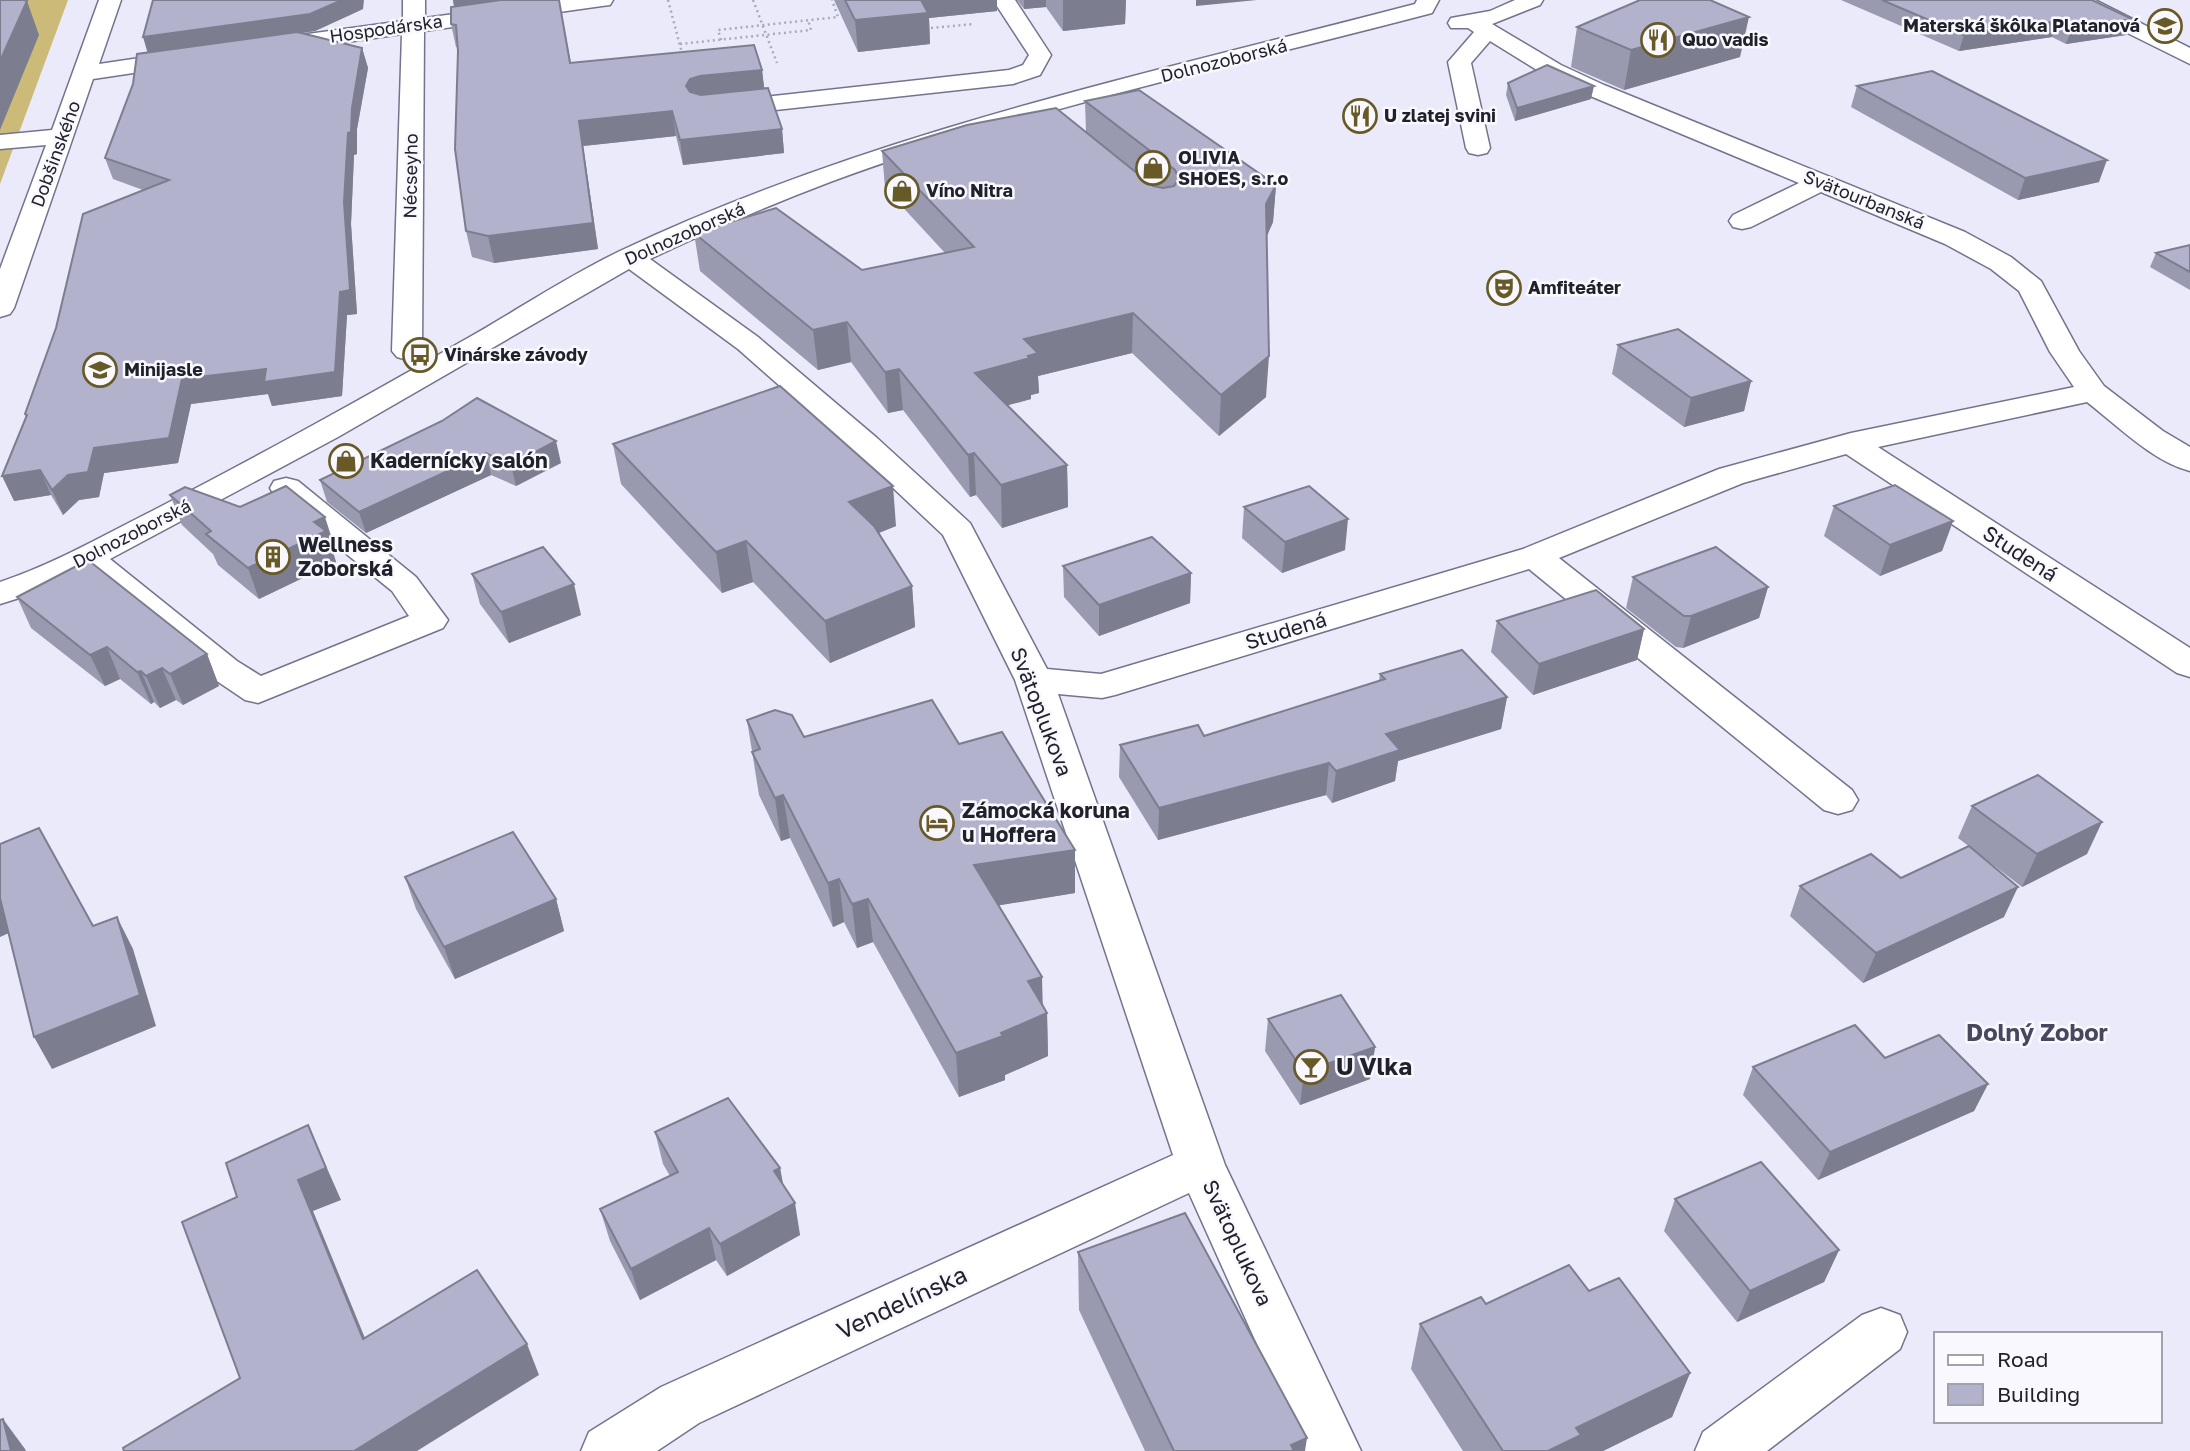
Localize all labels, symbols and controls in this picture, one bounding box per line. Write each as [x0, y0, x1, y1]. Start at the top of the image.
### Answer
school or university icon: Materská škôlka Platanová [2146, 7, 2184, 45]
street label: Hospodárska [328, 9, 444, 47]
place label: Materská škôlka Platanová [1903, 14, 2140, 36]
restaurant icon: Quo vadis [1639, 21, 1677, 59]
place label: Quo vadis [1682, 28, 1769, 50]
street label: Dolnozoborská [1158, 34, 1289, 86]
street label: Dobšinského [26, 97, 84, 210]
restaurant icon: U zlatej svini [1341, 97, 1379, 135]
place label: U zlatej svini [1384, 104, 1496, 126]
street label: Nécseyho [398, 133, 422, 219]
place label: OLIVIA SHOES, s.r.o [1178, 146, 1288, 189]
shop icon: OLIVIA SHOES, s.r.o [1134, 149, 1172, 187]
street label: Svätourbanská [1800, 165, 1928, 233]
shop icon: Víno Nitra [883, 172, 921, 210]
place label: Víno Nitra [926, 179, 1013, 201]
street label: Dolnozoborská [621, 197, 748, 269]
theatre icon: Amfiteáter [1485, 269, 1523, 307]
place label: Amfiteáter [1528, 276, 1621, 298]
bus stop icon: Vinárske závody [401, 336, 439, 374]
place label: Vinárske závody [444, 343, 588, 365]
school or university icon: Minijasle [81, 351, 119, 389]
place label: Minijasle [124, 358, 203, 380]
shop icon: Kadernícky salón [327, 442, 365, 480]
place label: Kadernícky salón [370, 447, 548, 473]
street label: Dolnozoborská [69, 494, 194, 572]
street label: Studená [1978, 519, 2063, 587]
place label: Wellness Zoborská [298, 531, 393, 581]
building icon: Wellness Zoborská [254, 538, 292, 576]
street label: Studená [1242, 605, 1330, 655]
street label: Svätoplukova [1005, 643, 1078, 780]
place label: Zámocká koruna u Hoffera [962, 797, 1130, 847]
hotel icon: Zámocká koruna u Hoffera [918, 804, 956, 842]
district label: Dolný Zobor [1966, 1017, 2108, 1046]
bar icon: U Vlka [1292, 1048, 1330, 1086]
place label: U Vlka [1336, 1051, 1412, 1080]
street label: Svätoplukova [1197, 1175, 1278, 1310]
street label: Vendelínska [832, 1259, 971, 1344]
legend [1934, 1332, 2162, 1423]
text: Road [1997, 1346, 2048, 1372]
text: Building [1997, 1381, 2080, 1407]

